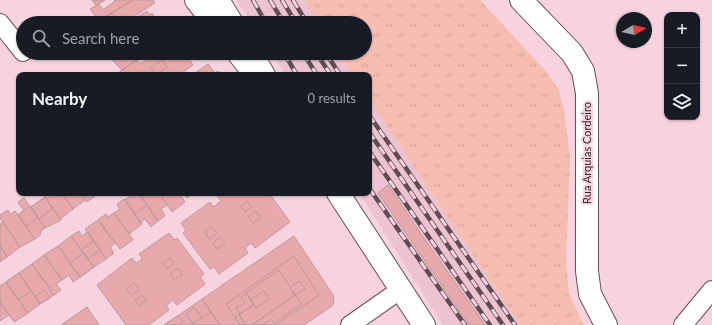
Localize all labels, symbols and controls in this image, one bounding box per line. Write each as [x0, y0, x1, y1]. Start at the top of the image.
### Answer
north arrow [616, 12, 652, 48]
map controls [664, 12, 700, 120]
button: + [664, 12, 700, 48]
search box [16, 16, 372, 60]
icon: search [30, 27, 52, 49]
text: Search here [62, 29, 139, 47]
button: − [664, 48, 700, 84]
button: layers [664, 84, 700, 120]
text: Nearby [32, 88, 87, 109]
text: 0 results [308, 90, 356, 106]
street label: Rua Arquias Cordeiro [580, 102, 593, 204]

